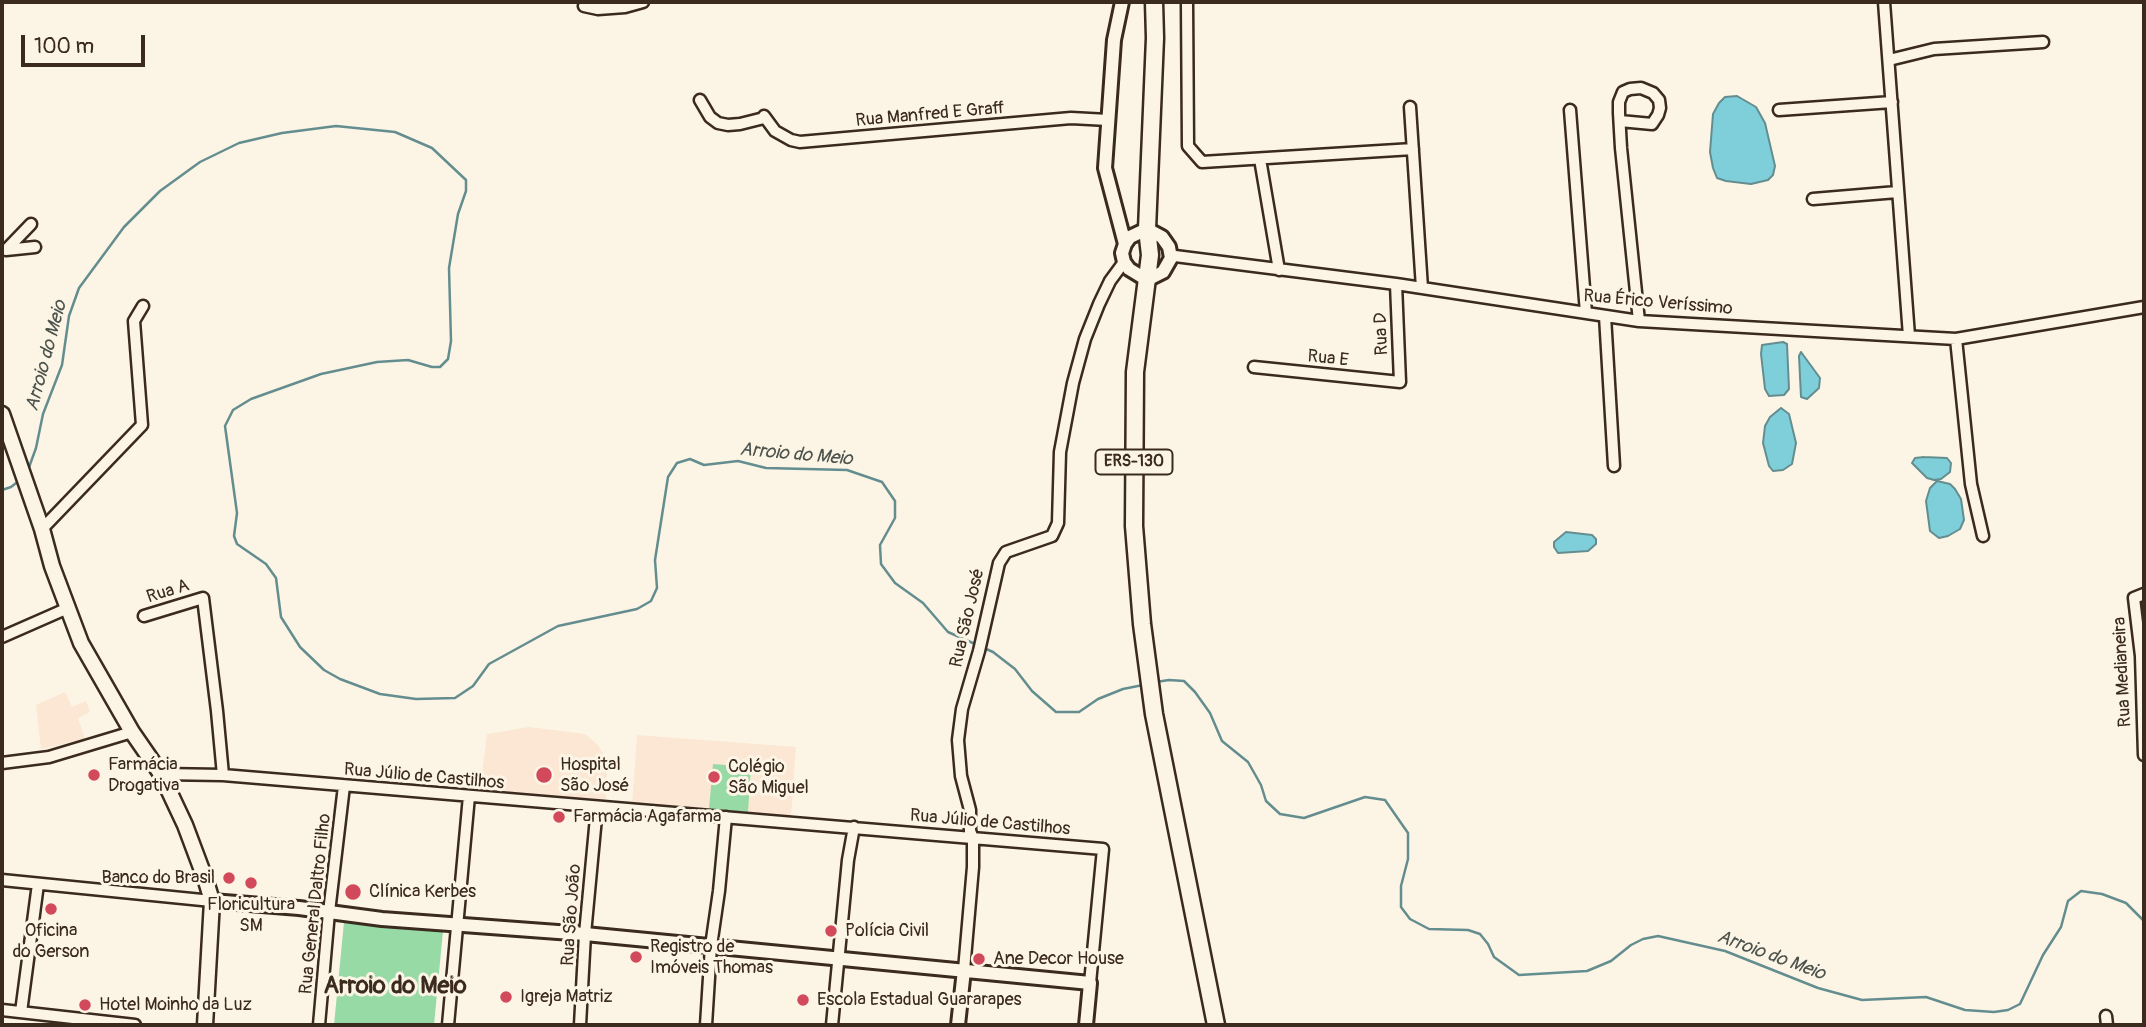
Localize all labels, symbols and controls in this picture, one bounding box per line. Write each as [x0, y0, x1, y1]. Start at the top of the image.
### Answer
scale bar [24, 21, 149, 65]
text: 100 m [34, 33, 94, 60]
street label: Rua Manfred E Graff [855, 98, 1005, 132]
street label: Rua Érico Veríssimo [1582, 286, 1734, 320]
water label: Arroio do Meio [21, 298, 73, 414]
street label: Rua D [1370, 312, 1394, 356]
street label: Rua E [1306, 346, 1350, 372]
water label: Arroio do Meio [739, 439, 853, 471]
road number: ERS-130 [1096, 449, 1172, 475]
street label: Rua São José [946, 566, 990, 670]
street label: Rua A [144, 575, 192, 609]
street label: Rua Medianeira [2109, 616, 2137, 728]
place label: Farmácia Drogativa [108, 754, 179, 796]
place label: Hospital São José [560, 754, 629, 796]
place label: Colégio São Miguel [728, 756, 809, 798]
street label: Rua Júlio de Castilhos [343, 759, 505, 795]
marker: Hospital São José [534, 765, 554, 785]
marker: Farmácia Drogativa [86, 767, 102, 783]
marker: Colégio São Miguel [706, 769, 722, 785]
street label: Rua Júlio de Castilhos [909, 805, 1071, 841]
place label: Farmácia Agafarma [573, 806, 721, 828]
marker: Farmácia Agafarma [551, 809, 567, 825]
street label: Rua General Daltro Filho [296, 813, 336, 995]
street label: Rua São João [558, 863, 586, 967]
place label: Banco do Brasil [102, 867, 215, 889]
marker: Banco do Brasil [221, 870, 237, 886]
marker: Floricultura SM [243, 875, 259, 891]
place label: Clínica Kerbes [369, 881, 476, 903]
marker: Clínica Kerbes [343, 882, 363, 902]
place label: Floricultura SM [207, 894, 295, 936]
marker: Oficina do Gerson [43, 901, 59, 917]
place label: Oficina do Gerson [13, 920, 89, 962]
place label: Polícia Civil [845, 920, 929, 942]
marker: Polícia Civil [823, 923, 839, 939]
water label: Arroio do Meio [1714, 926, 1828, 986]
place label: Registro de Imóveis Thomas [650, 936, 773, 978]
place label: Ane Decor House [993, 948, 1124, 970]
marker: Registro de Imóveis Thomas [628, 949, 644, 965]
marker: Ane Decor House [971, 951, 987, 967]
district label: Arroio do Meio [323, 973, 467, 1001]
place label: Igreja Matriz [520, 986, 613, 1008]
marker: Igreja Matriz [498, 989, 514, 1005]
place label: Escola Estadual Guararapes [817, 989, 1022, 1011]
marker: Escola Estadual Guararapes [795, 992, 811, 1008]
place label: Hotel Moinho da Luz [99, 994, 252, 1016]
marker: Hotel Moinho da Luz [77, 997, 93, 1013]

